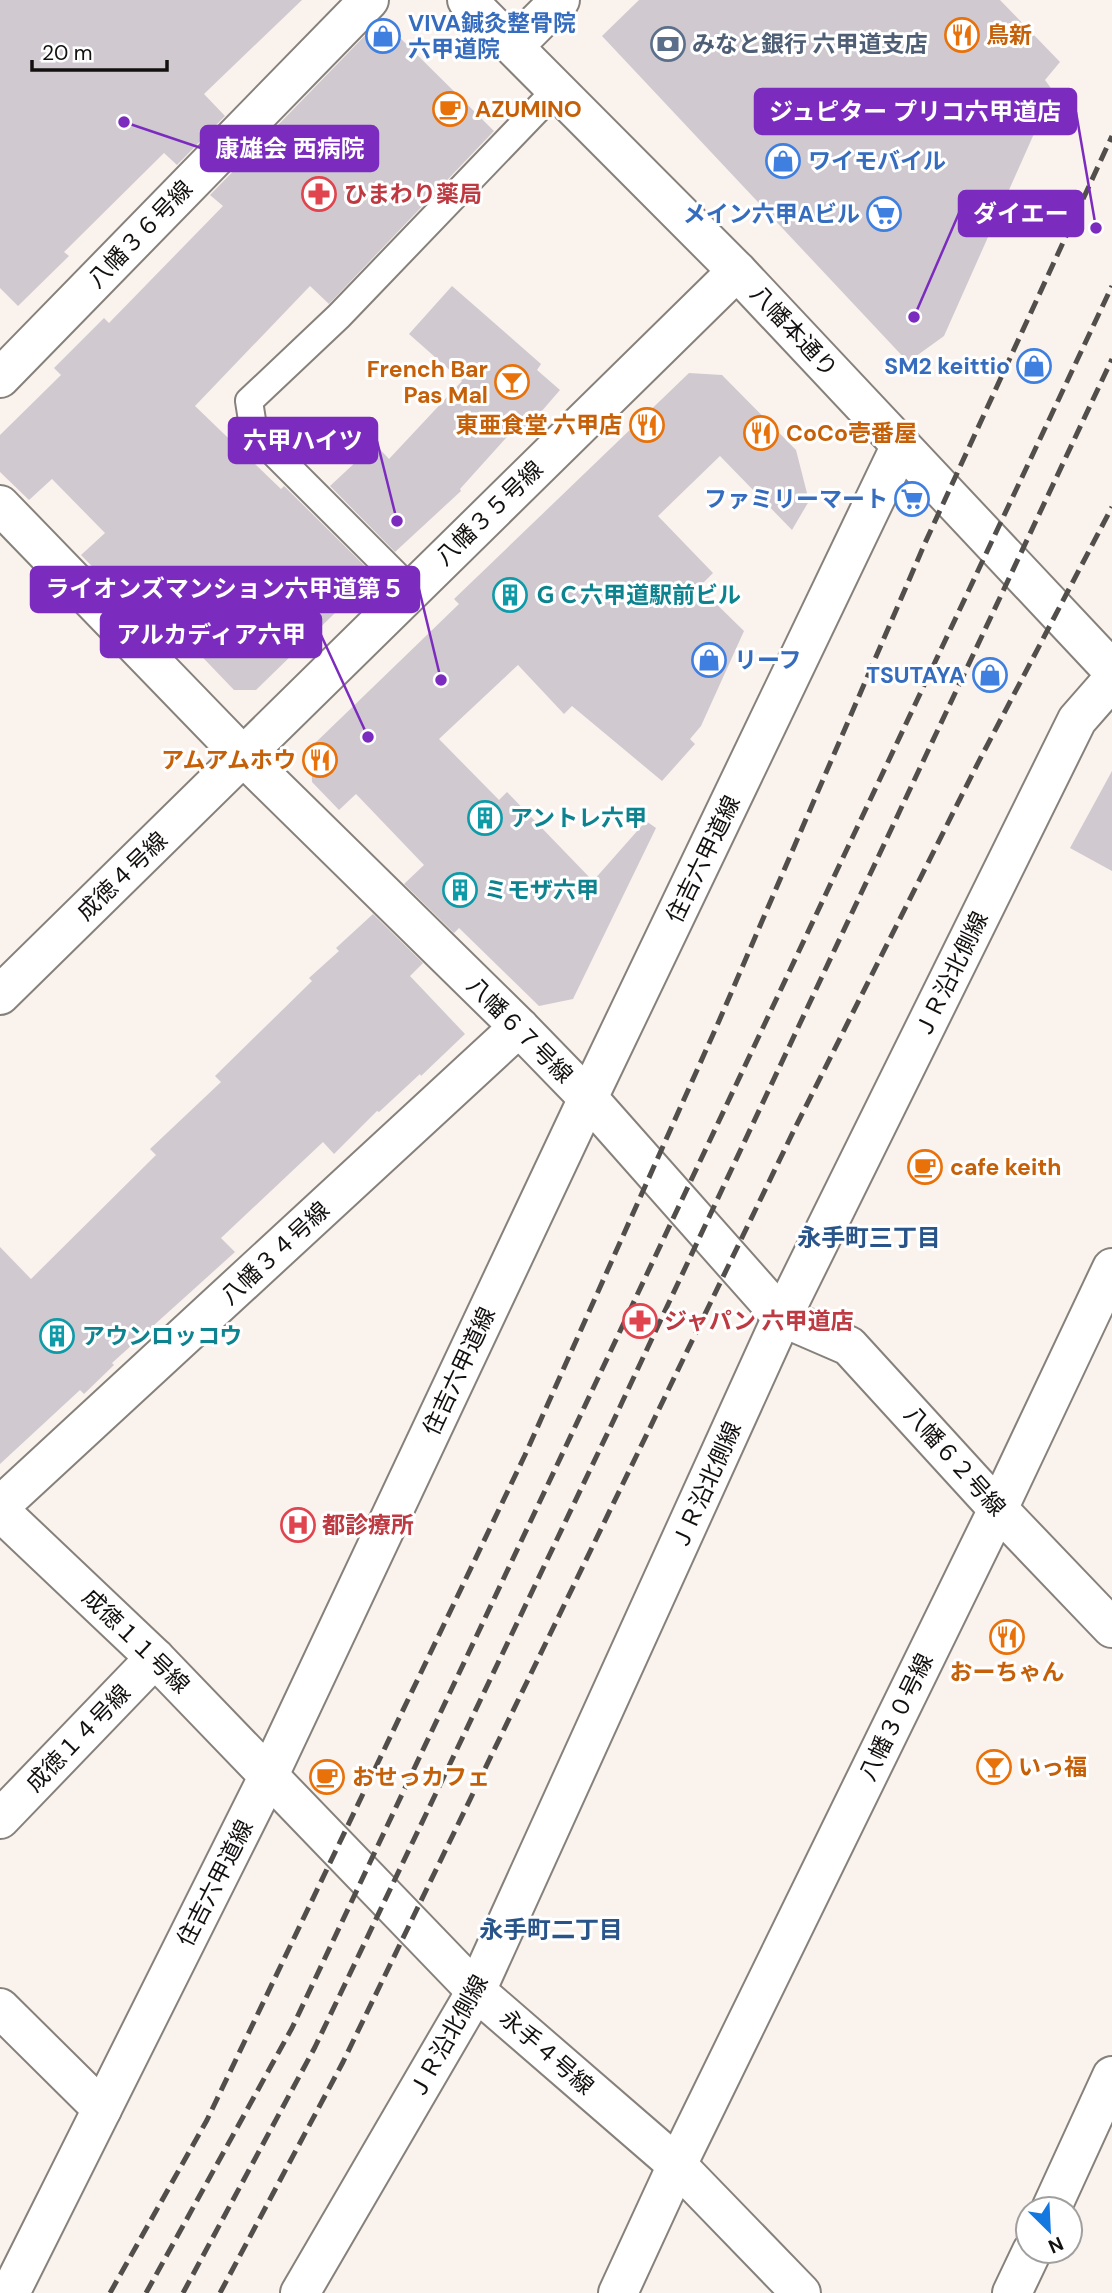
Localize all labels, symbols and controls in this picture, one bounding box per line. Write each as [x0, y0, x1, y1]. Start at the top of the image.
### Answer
place label: VIVA鍼灸整骨院 六甲道院 [408, 8, 576, 64]
restaurant icon: 鳥新 [943, 16, 981, 54]
shop icon: VIVA鍼灸整骨院 六甲道院 [364, 17, 402, 55]
place label: 鳥新 [986, 20, 1032, 50]
bank icon: みなと銀行 六甲道支店 [649, 25, 687, 63]
scale bar [32, 28, 166, 72]
place label: みなと銀行 六甲道支店 [692, 29, 927, 59]
text: 20 m [42, 39, 93, 67]
callout: ジュピター プリコ六甲道店 [755, 89, 1076, 134]
cafe icon: AZUMINO [431, 90, 469, 128]
place label: AZUMINO [475, 94, 582, 124]
text: ジュピター プリコ六甲道店 [769, 96, 1061, 127]
callout: 康雄会 西病院 [201, 126, 378, 171]
text: 康雄会 西病院 [215, 133, 365, 164]
shop icon: ワイモバイル [764, 142, 802, 180]
place label: ワイモバイル [808, 146, 946, 176]
street label: 八幡３６号線 [81, 174, 199, 294]
pharmacy icon: ひまわり薬局 [300, 175, 338, 213]
place label: ひまわり薬局 [344, 179, 482, 209]
callout: ダイエー [959, 191, 1083, 236]
supermarket icon: メイン六甲Aビル [865, 195, 903, 233]
text: ダイエー [973, 198, 1069, 229]
place label: メイン六甲Aビル [683, 199, 860, 229]
street label: 八幡本通り [744, 279, 844, 383]
shop icon: SM2 keittio [1015, 347, 1053, 385]
place label: SM2 keittio [884, 351, 1010, 381]
place label: French Bar Pas Mal [367, 354, 488, 410]
bar icon: French Bar Pas Mal [493, 363, 531, 401]
restaurant icon: 東亜食堂 六甲店 [628, 406, 666, 444]
place label: 東亜食堂 六甲店 [456, 410, 622, 440]
restaurant icon: CoCo壱番屋 [742, 414, 780, 452]
callout: 六甲ハイツ [229, 418, 377, 463]
place label: CoCo壱番屋 [786, 418, 917, 448]
text: 六甲ハイツ [243, 425, 363, 456]
street label: 八幡３５号線 [429, 454, 549, 572]
supermarket icon: ファミリーマート [893, 480, 931, 518]
place label: ファミリーマート [704, 484, 888, 514]
callout: ライオンズマンション六甲道第５ [31, 567, 419, 612]
text: ライオンズマンション六甲道第５ [45, 573, 405, 604]
building icon: ＧＣ六甲道駅前ビル [491, 576, 529, 614]
place label: ＧＣ六甲道駅前ビル [534, 580, 741, 610]
callout: アルカディア六甲 [101, 612, 321, 657]
text: アルカディア六甲 [116, 619, 306, 650]
shop icon: リーフ [690, 641, 728, 679]
place label: リーフ [734, 645, 802, 675]
shop icon: TSUTAYA [971, 656, 1009, 694]
place label: TSUTAYA [866, 660, 965, 690]
restaurant icon: アムアムホウ [301, 741, 339, 779]
place label: アムアムホウ [161, 745, 296, 775]
street label: 住吉六甲道線 [659, 790, 747, 928]
building icon: アントレ六甲 [466, 799, 504, 837]
place label: アントレ六甲 [510, 803, 647, 833]
street label: 成徳４号線 [70, 825, 174, 927]
building icon: ミモザ六甲 [441, 871, 479, 909]
place label: ミモザ六甲 [484, 875, 599, 905]
street label: ＪＲ沿北側線 [907, 906, 995, 1044]
street label: 八幡６７号線 [461, 971, 579, 1089]
cafe icon: cafe keith [906, 1148, 944, 1186]
place label: cafe keith [950, 1152, 1061, 1182]
street label: 八幡３４号線 [214, 1195, 336, 1311]
district label: 永手町三丁目 [797, 1222, 941, 1253]
street label: 住吉六甲道線 [416, 1302, 502, 1440]
pharmacy icon: ジャパン 六甲道店 [621, 1302, 659, 1340]
place label: ジャパン 六甲道店 [664, 1306, 853, 1336]
building icon: アウンロッコウ [38, 1317, 76, 1355]
place label: アウンロッコウ [82, 1321, 242, 1351]
street label: 八幡６２号線 [898, 1400, 1012, 1522]
street label: ＪＲ沿北側線 [664, 1417, 748, 1555]
hospital icon: 都診療所 [279, 1506, 317, 1544]
place label: 都診療所 [322, 1510, 414, 1540]
street label: 成徳１１号線 [76, 1582, 196, 1700]
restaurant icon: おーちゃん [988, 1618, 1026, 1656]
street label: 八幡３０号線 [852, 1648, 940, 1786]
place label: おーちゃん [950, 1657, 1065, 1687]
street label: 成徳１４号線 [19, 1678, 137, 1798]
bar icon: いっ福 [975, 1748, 1013, 1786]
place label: いっ福 [1018, 1752, 1087, 1782]
cafe icon: おせっカフェ [308, 1758, 346, 1796]
place label: おせっカフェ [352, 1762, 490, 1792]
street label: 住吉六甲道線 [170, 1815, 260, 1951]
district label: 永手町二丁目 [479, 1914, 623, 1945]
street label: ＪＲ沿北側線 [401, 1969, 495, 2105]
street label: 永手４号線 [494, 2003, 600, 2101]
north arrow [1014, 2195, 1084, 2265]
text: N [1044, 2231, 1067, 2259]

